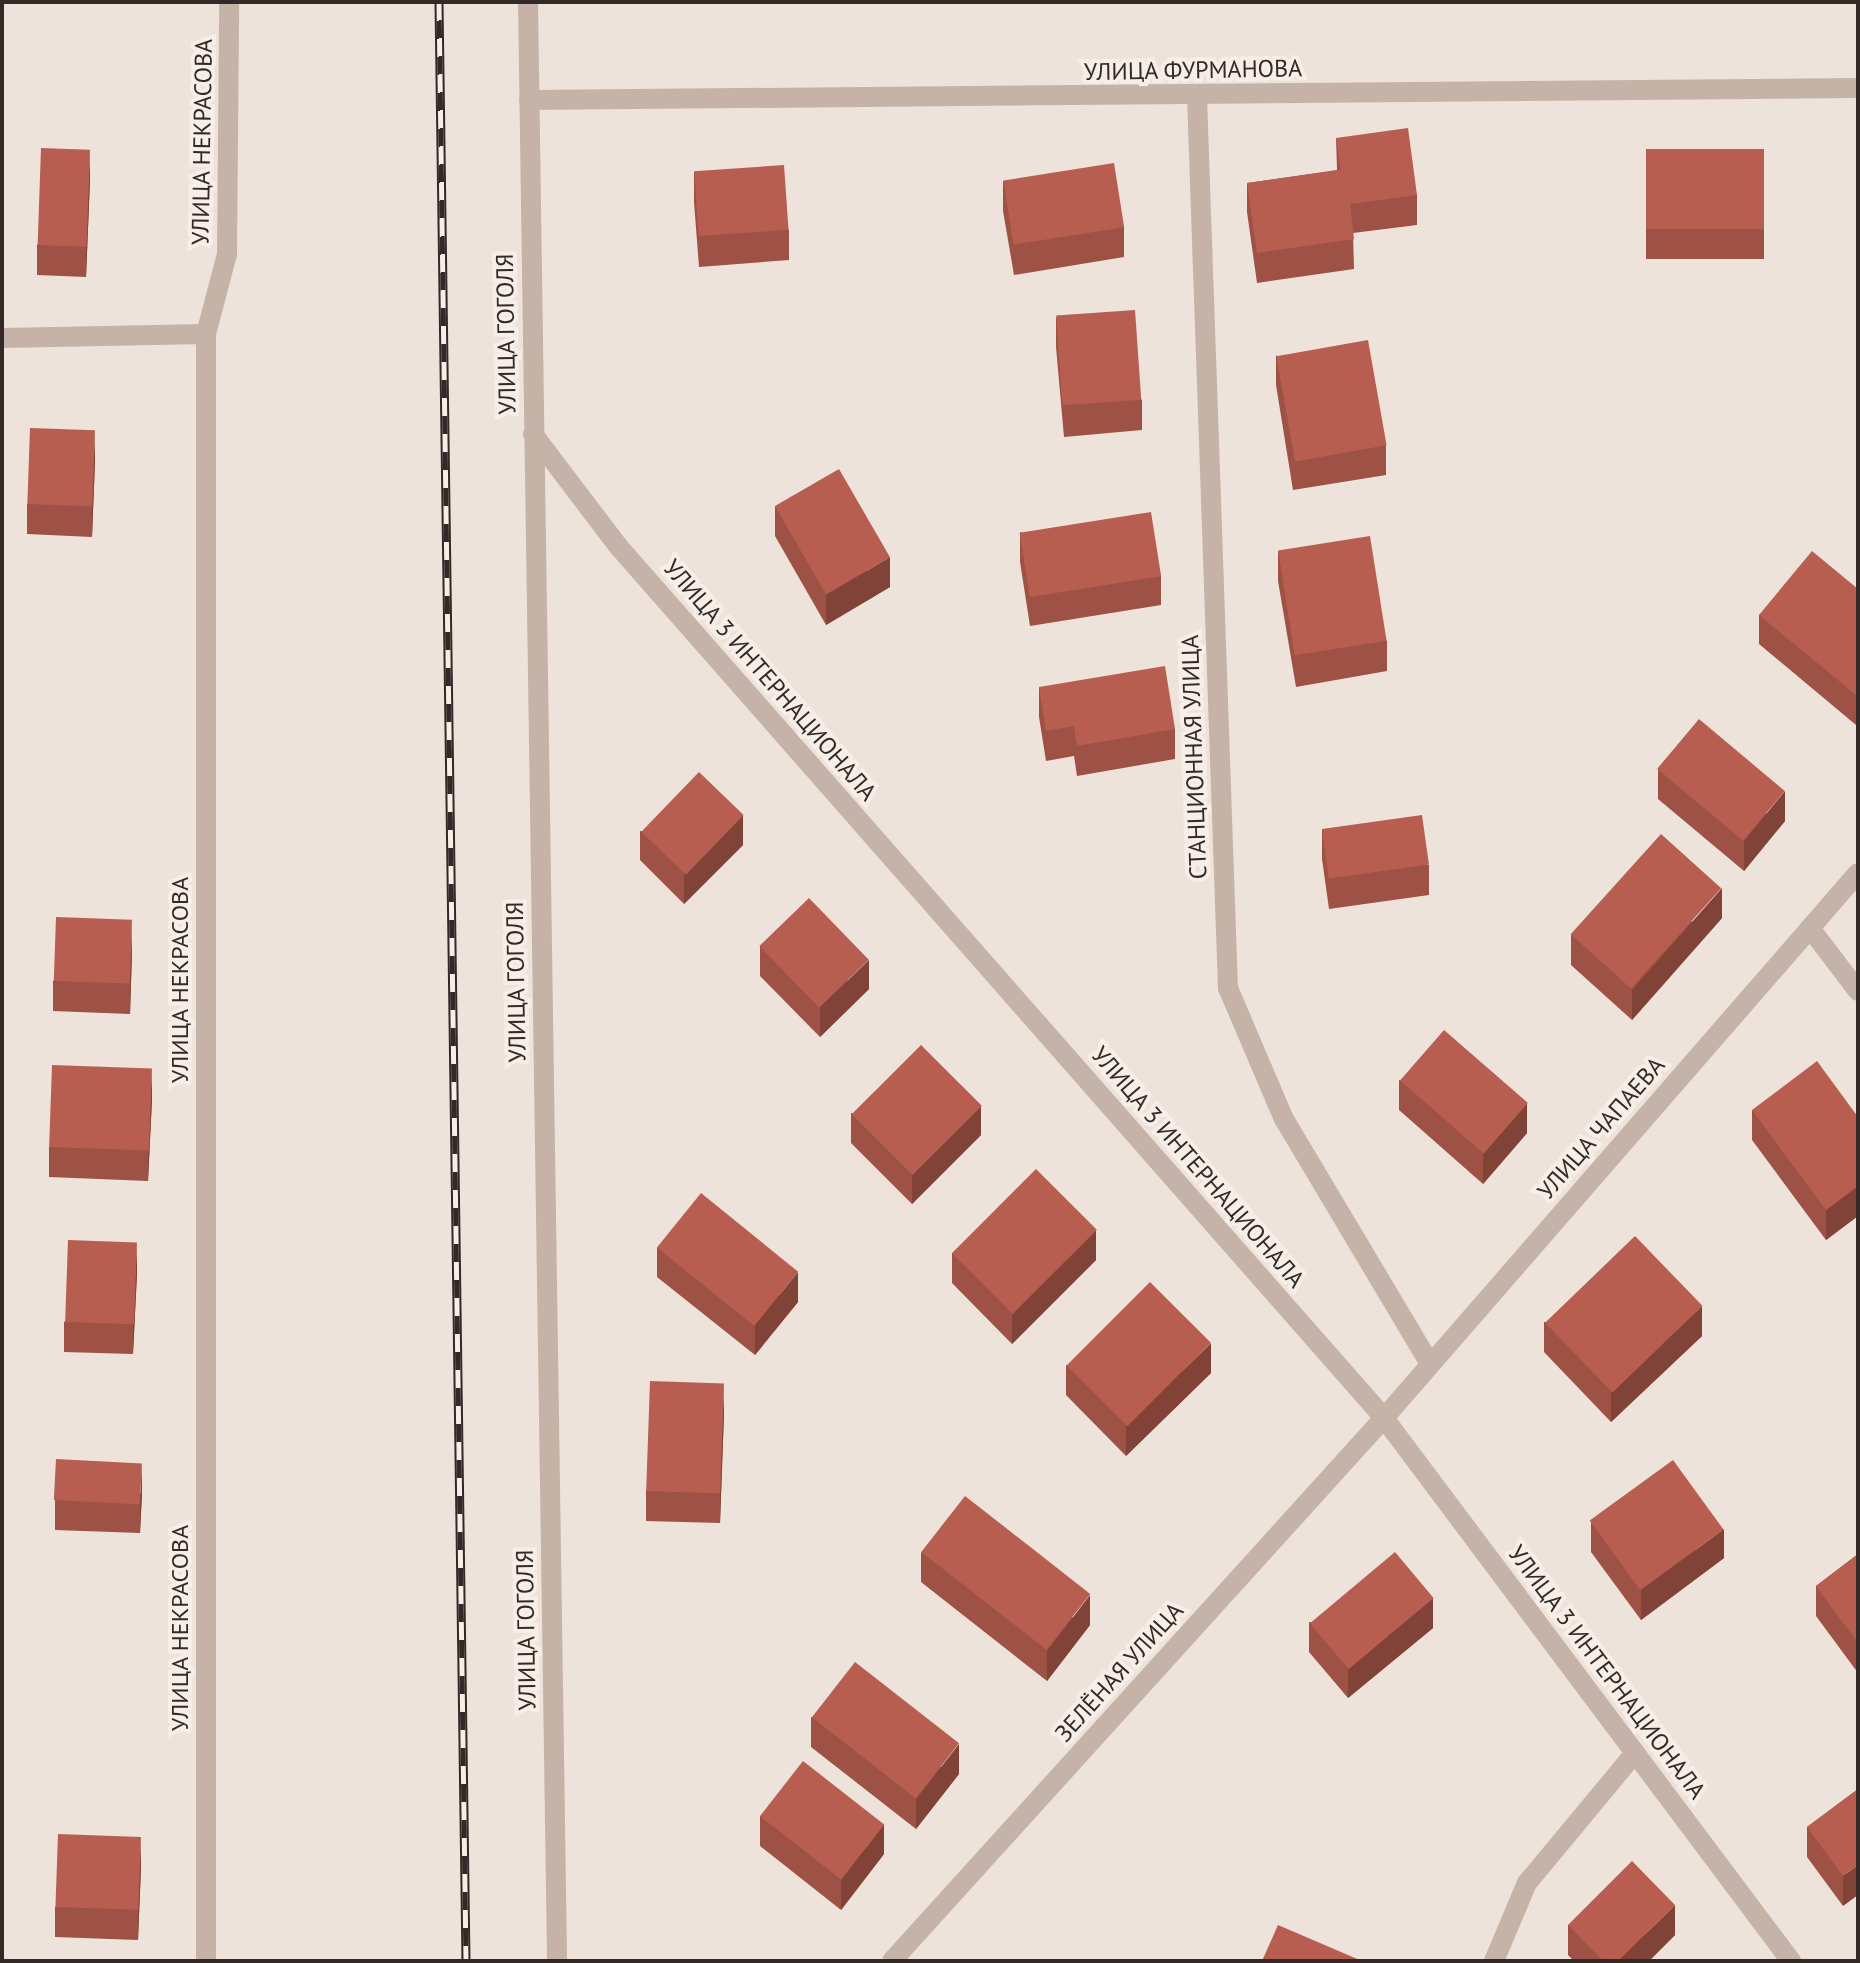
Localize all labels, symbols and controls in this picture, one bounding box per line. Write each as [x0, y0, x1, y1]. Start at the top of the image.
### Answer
street label: УЛИЦА НЕКРАСОВА [186, 38, 218, 246]
street label: УЛИЦА ФУРМАНОВА [1083, 54, 1303, 86]
street label: УЛИЦА ГОГОЛЯ [490, 253, 522, 415]
street label: УЛИЦА 3 ИНТЕРНАЦИОНАЛА [657, 553, 883, 807]
street label: СТАНЦИОННАЯ УЛИЦА [1175, 634, 1213, 880]
street label: УЛИЦА НЕКРАСОВА [166, 876, 194, 1084]
street label: УЛИЦА ГОГОЛЯ [500, 901, 532, 1063]
street label: УЛИЦА 3 ИНТЕРНАЦИОНАЛА [1085, 1040, 1311, 1294]
street label: УЛИЦА ЧАПАЕВА [1531, 1051, 1671, 1205]
street label: УЛИЦА НЕКРАСОВА [166, 1524, 194, 1732]
street label: УЛИЦА 3 ИНТЕРНАЦИОНАЛА [1502, 1539, 1712, 1805]
street label: УЛИЦА ГОГОЛЯ [510, 1549, 542, 1711]
street label: ЗЕЛЁНАЯ УЛИЦА [1049, 1596, 1189, 1748]

